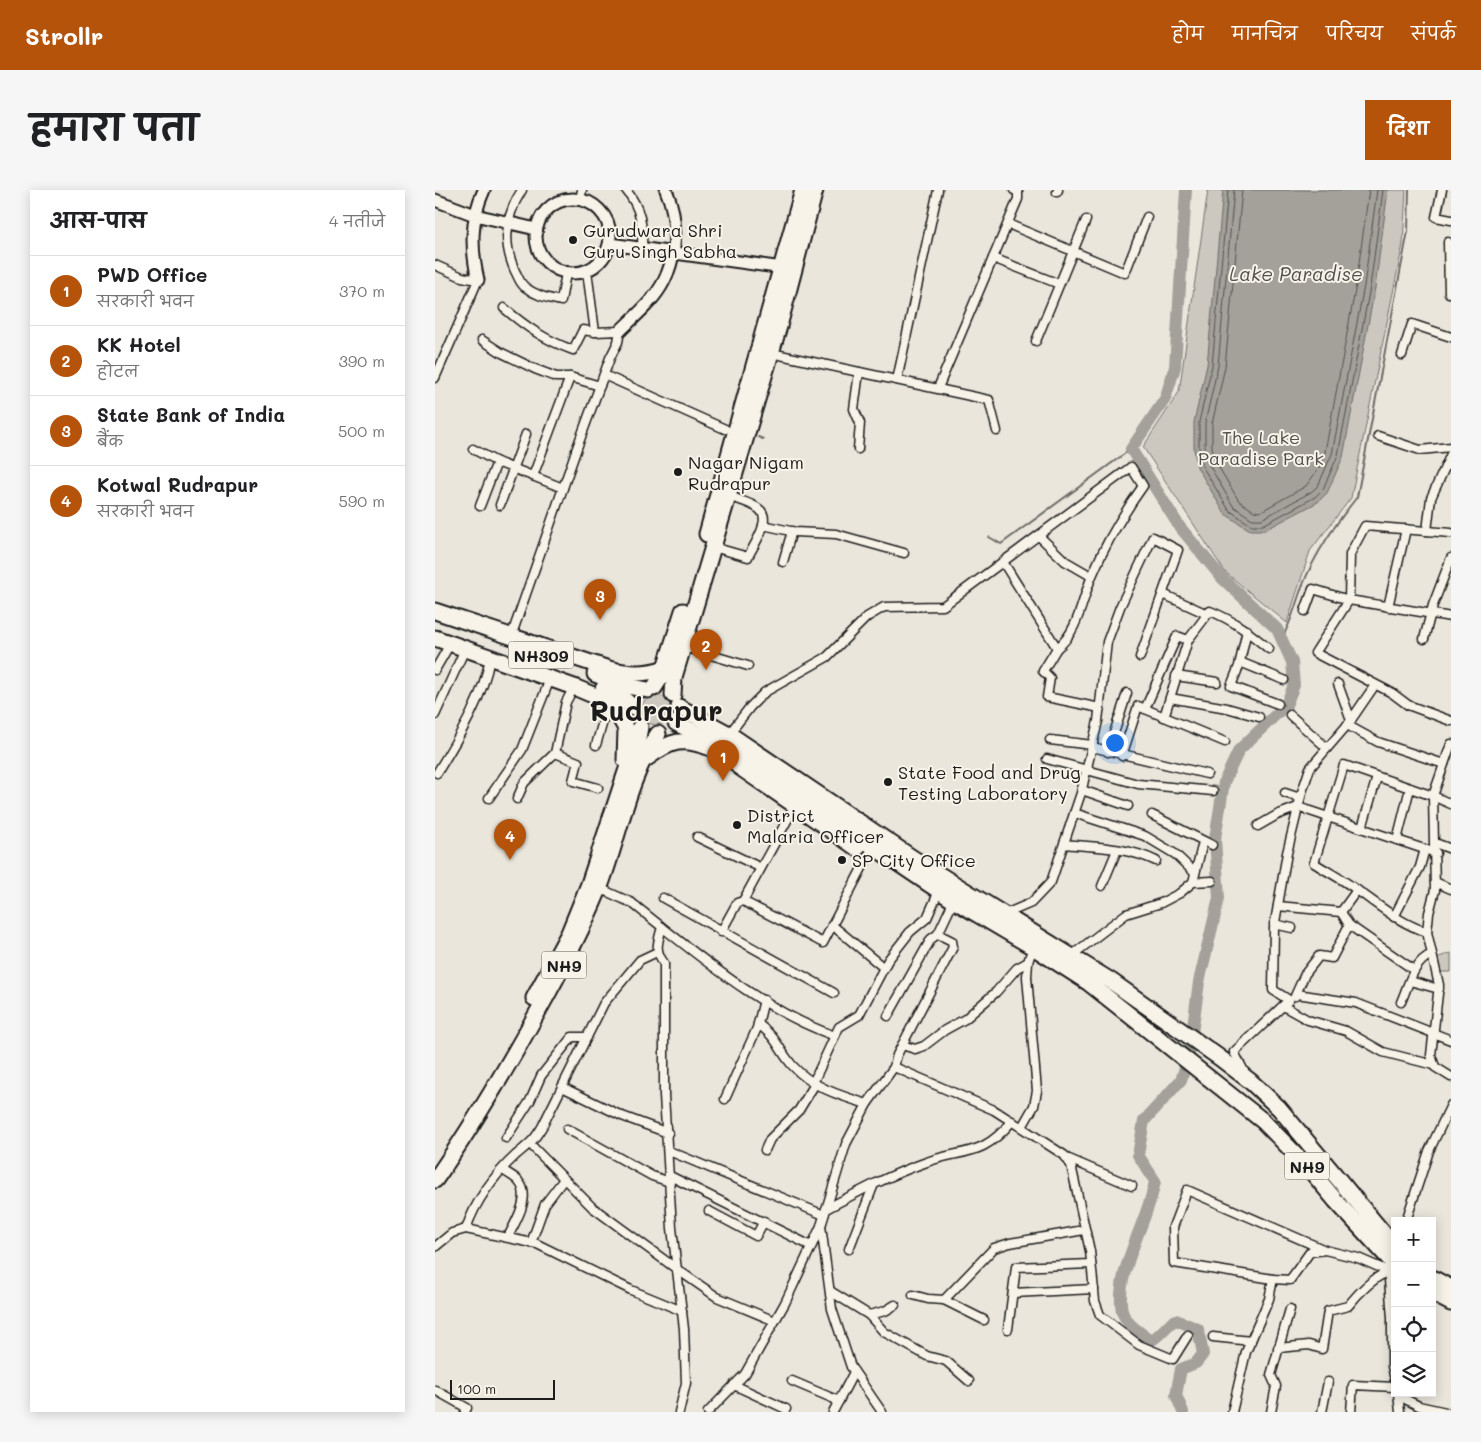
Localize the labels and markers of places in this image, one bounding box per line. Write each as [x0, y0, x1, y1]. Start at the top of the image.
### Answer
place label: Gurudwara Shri Guru Singh Sabha [583, 218, 737, 263]
marker: Gurudwara Shri Guru Singh Sabha [567, 234, 579, 246]
place label: Nagar Nigam Rudrapur [688, 450, 804, 495]
marker: Nagar Nigam Rudrapur [672, 466, 684, 478]
pin: 3 [584, 579, 616, 620]
pin: 2 [690, 629, 722, 670]
pin: 1 [707, 740, 739, 781]
place label: State Food and Drug Testing Laboratory [898, 760, 1081, 805]
marker: State Food and Drug Testing Laboratory [882, 776, 894, 788]
place label: District Malaria Officer [747, 803, 884, 848]
pin: 4 [494, 819, 526, 860]
marker: District Malaria Officer [731, 819, 743, 831]
place label: SP City Office [852, 848, 976, 872]
marker: SP City Office [836, 854, 848, 866]

